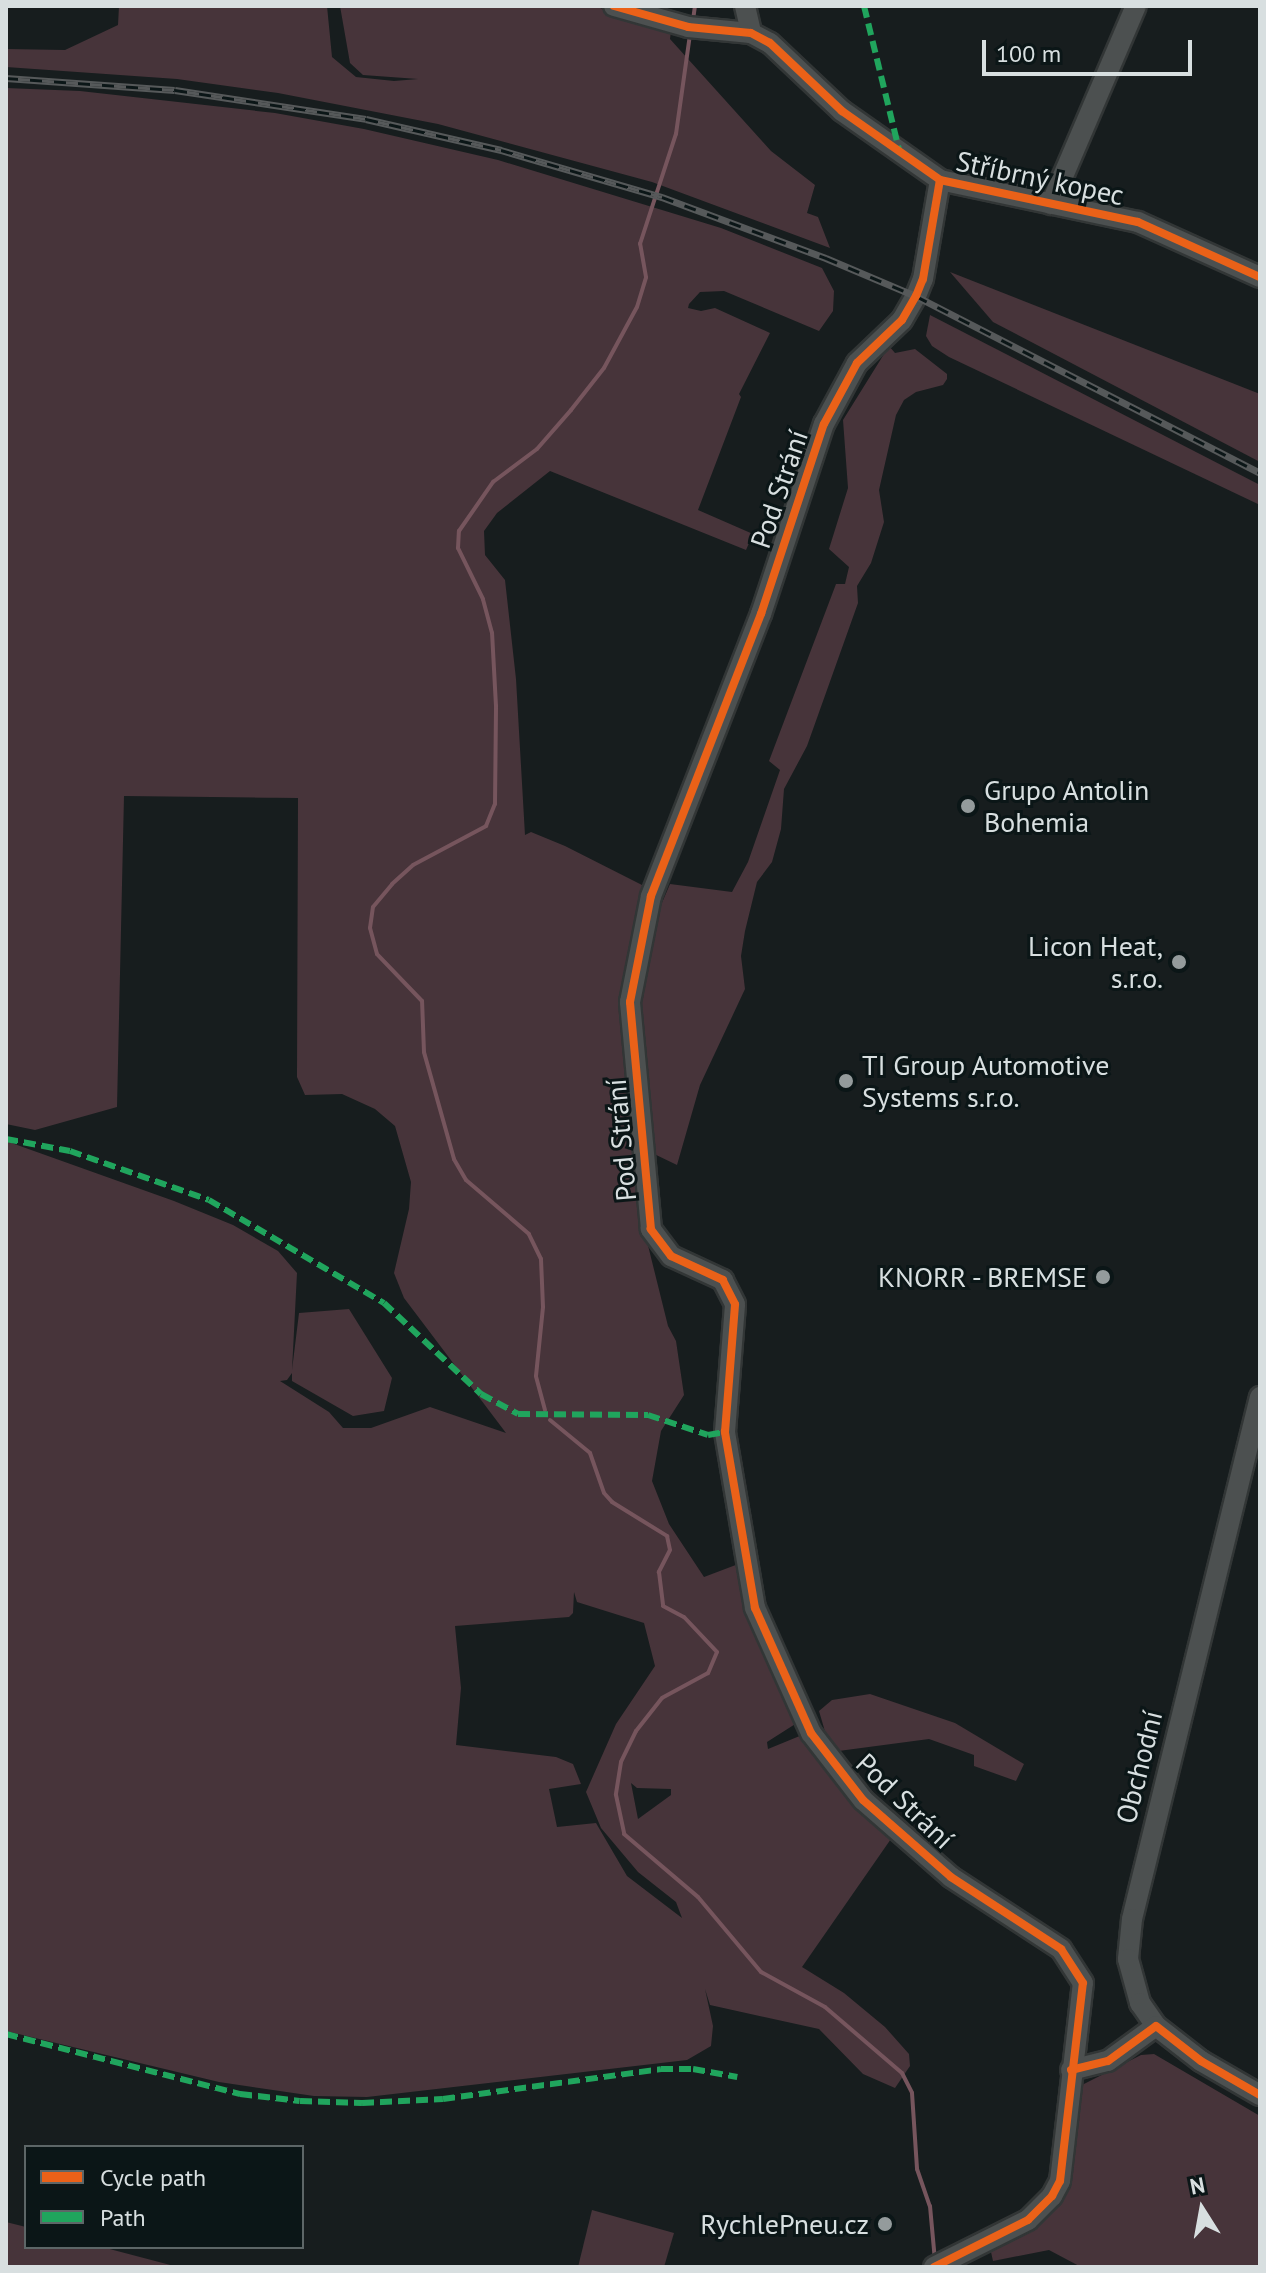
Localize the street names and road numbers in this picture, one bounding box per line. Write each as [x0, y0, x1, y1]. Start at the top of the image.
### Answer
street label: Stříbrný kopec [953, 144, 1127, 212]
street label: Pod Strání [743, 425, 815, 553]
street label: Pod Strání [599, 1077, 643, 1203]
street label: Obchodní [1109, 1707, 1169, 1827]
street label: Pod Strání [849, 1746, 961, 1856]

